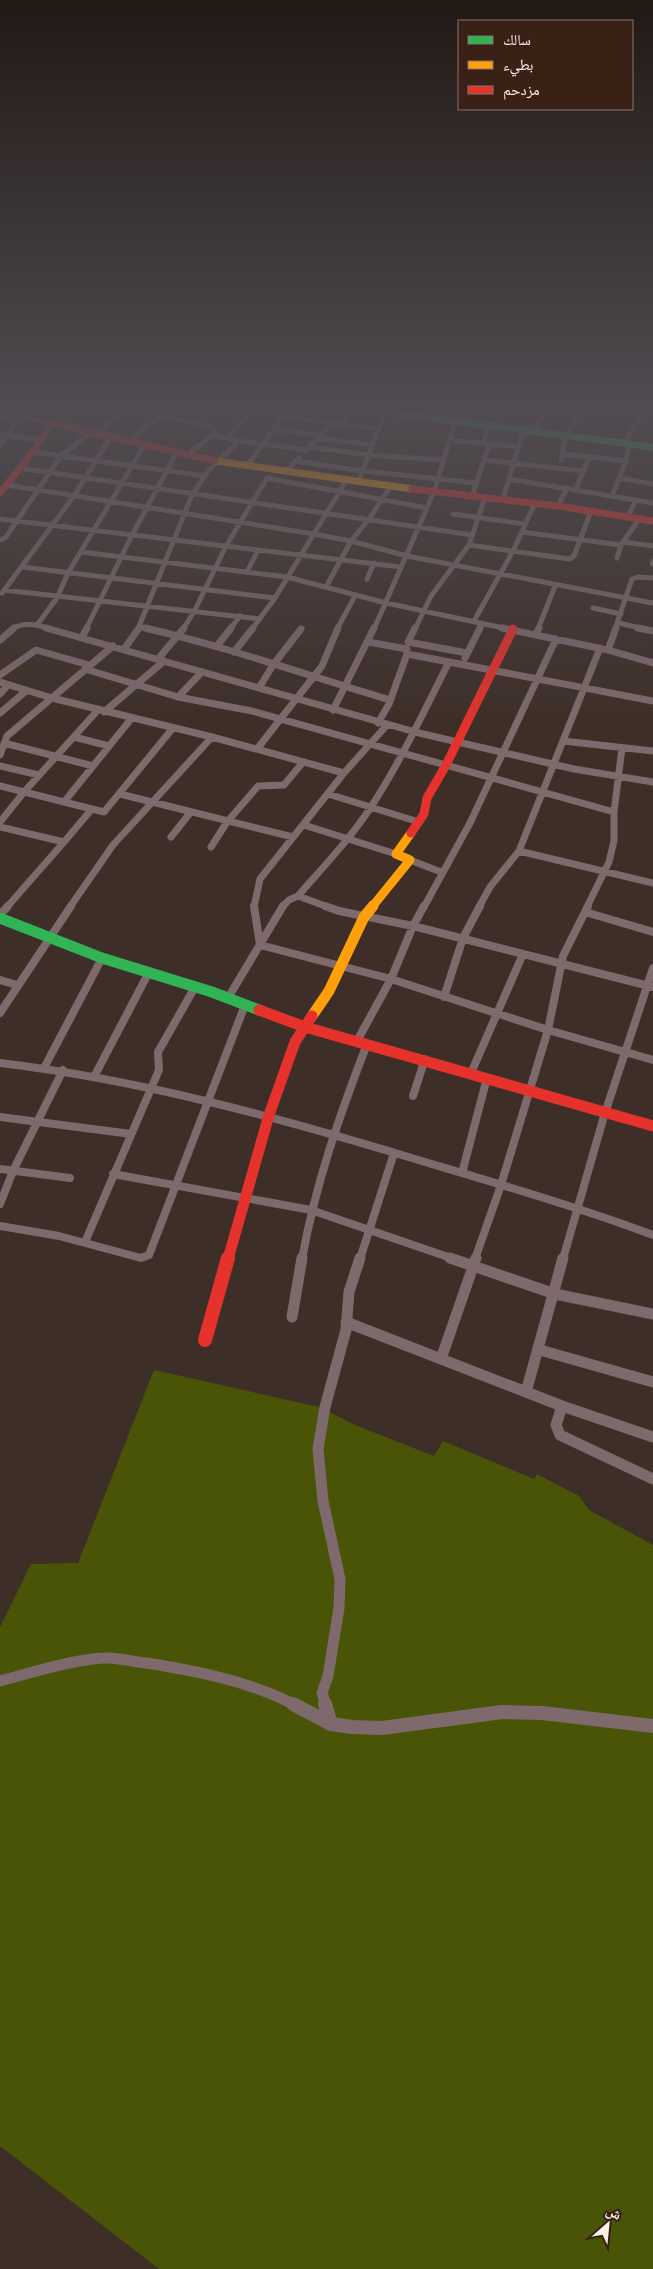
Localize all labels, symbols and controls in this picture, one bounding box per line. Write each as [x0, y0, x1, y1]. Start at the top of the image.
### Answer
legend [458, 20, 633, 110]
text: سالك [503, 30, 531, 49]
text: بطيء [503, 55, 533, 77]
text: مزدحم [503, 80, 540, 100]
north arrow [583, 2199, 633, 2249]
text: ش [603, 2201, 625, 2224]

